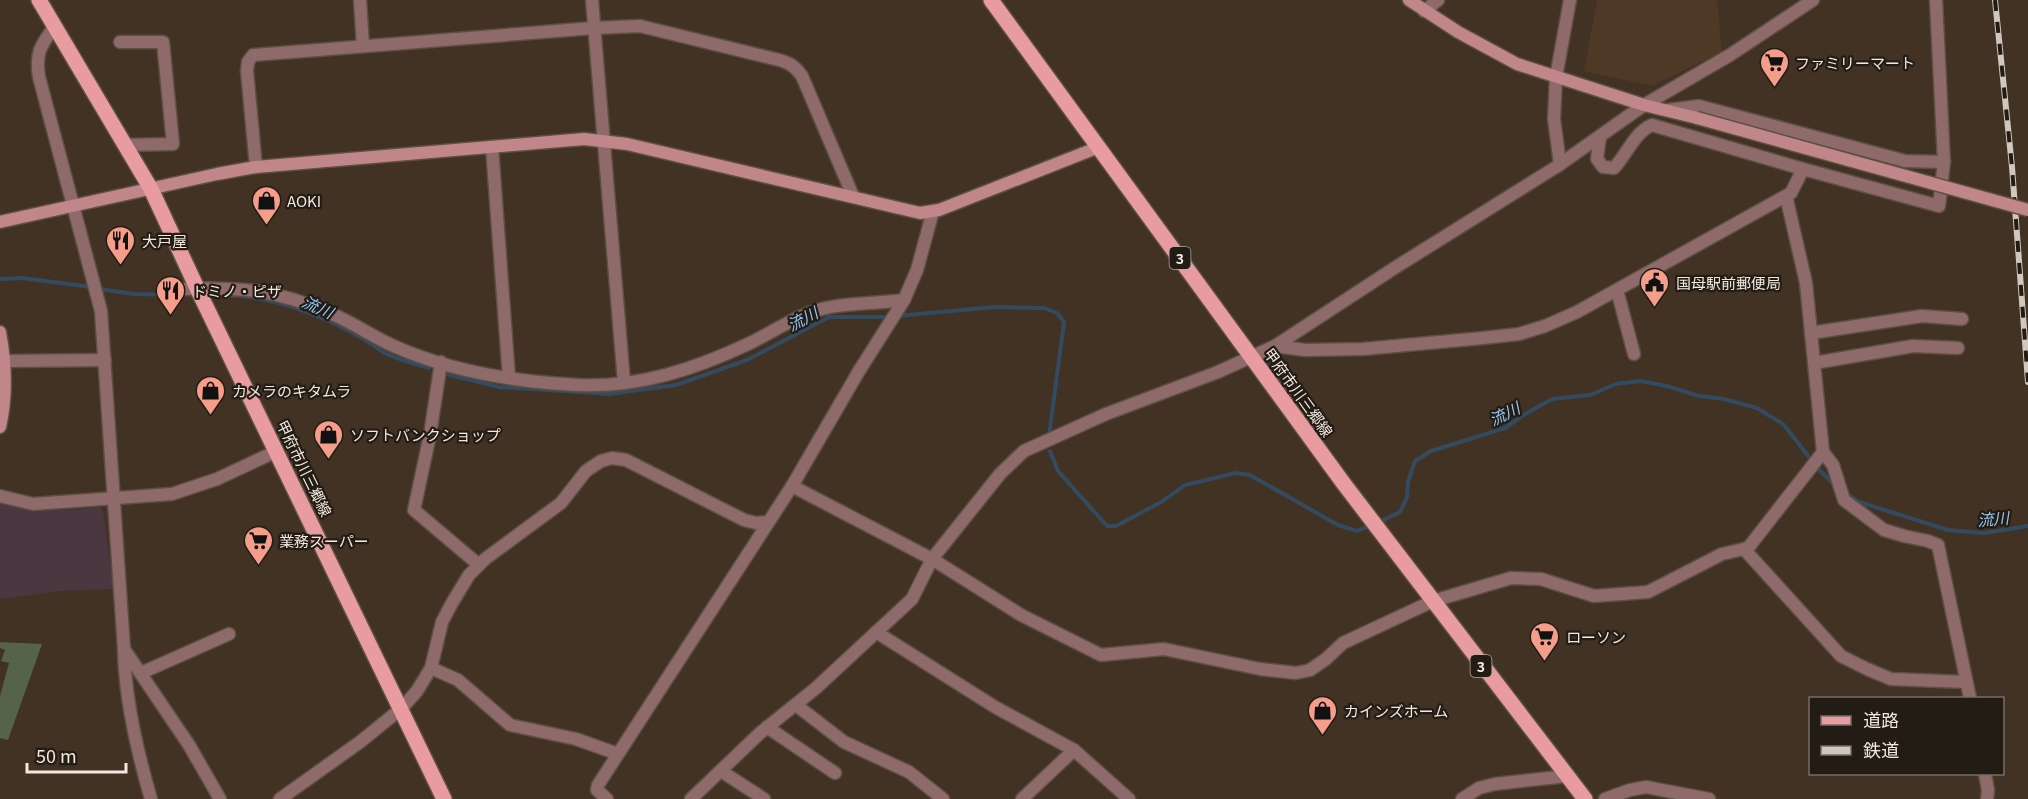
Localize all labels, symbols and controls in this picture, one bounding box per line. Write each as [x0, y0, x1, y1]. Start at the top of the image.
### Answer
supermarket icon: ファミリーマート [1758, 46, 1790, 88]
place label: ファミリーマート [1795, 52, 1915, 73]
shop icon: AOKI [250, 184, 282, 226]
place label: AOKI [287, 190, 321, 211]
restaurant icon: 大戸屋 [105, 224, 137, 266]
place label: 大戸屋 [142, 230, 187, 251]
road number: 3 [1170, 247, 1190, 269]
public building icon: 国母駅前郵便局 [1639, 266, 1671, 308]
place label: 国母駅前郵便局 [1676, 272, 1781, 293]
restaurant icon: ドミノ・ピザ [155, 274, 187, 316]
place label: ドミノ・ピザ [192, 280, 282, 301]
water label: 流川 [298, 289, 339, 324]
water label: 流川 [782, 299, 824, 336]
street label: 甲府市川三郷線 [1260, 343, 1338, 441]
shop icon: カメラのキタムラ [195, 374, 227, 416]
place label: カメラのキタムラ [232, 380, 351, 401]
water label: 流川 [1484, 394, 1525, 431]
street label: 甲府市川三郷線 [273, 416, 337, 520]
shop icon: ソフトバンクショップ [313, 418, 345, 460]
place label: ソフトバンクショップ [350, 424, 501, 445]
water label: 流川 [1976, 504, 2012, 531]
supermarket icon: 業務スーパー [242, 524, 274, 566]
place label: 業務スーパー [279, 530, 369, 551]
supermarket icon: ローソン [1529, 620, 1561, 662]
place label: ローソン [1566, 626, 1626, 647]
road number: 3 [1470, 655, 1492, 677]
shop icon: カインズホーム [1307, 694, 1339, 736]
legend [1809, 697, 2004, 775]
place label: カインズホーム [1344, 700, 1448, 721]
text: 道路 [1863, 706, 1899, 732]
scale bar [27, 736, 126, 774]
text: 鉄道 [1863, 736, 1899, 762]
text: 50 m [36, 742, 77, 768]

